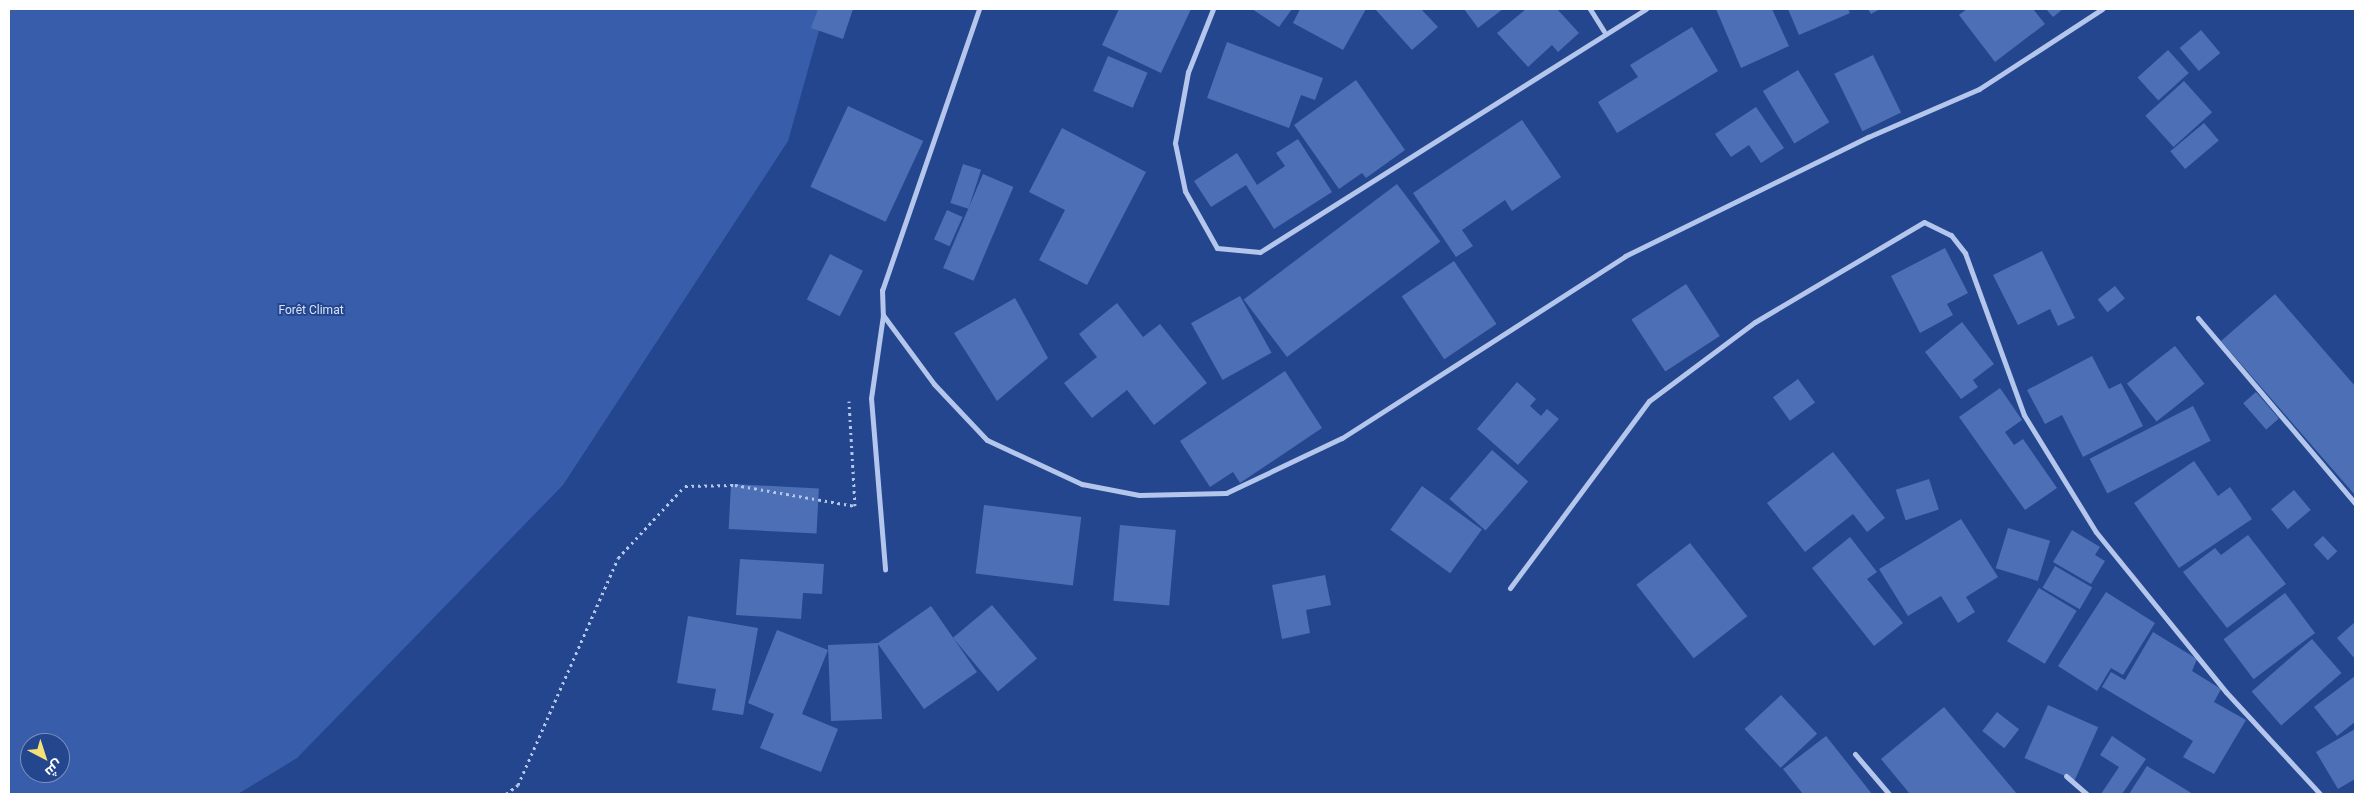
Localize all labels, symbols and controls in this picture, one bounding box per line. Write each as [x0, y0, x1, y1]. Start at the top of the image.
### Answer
park label: Forêt Climat [278, 304, 344, 318]
north arrow [20, 733, 70, 783]
text: ش [42, 757, 66, 781]

